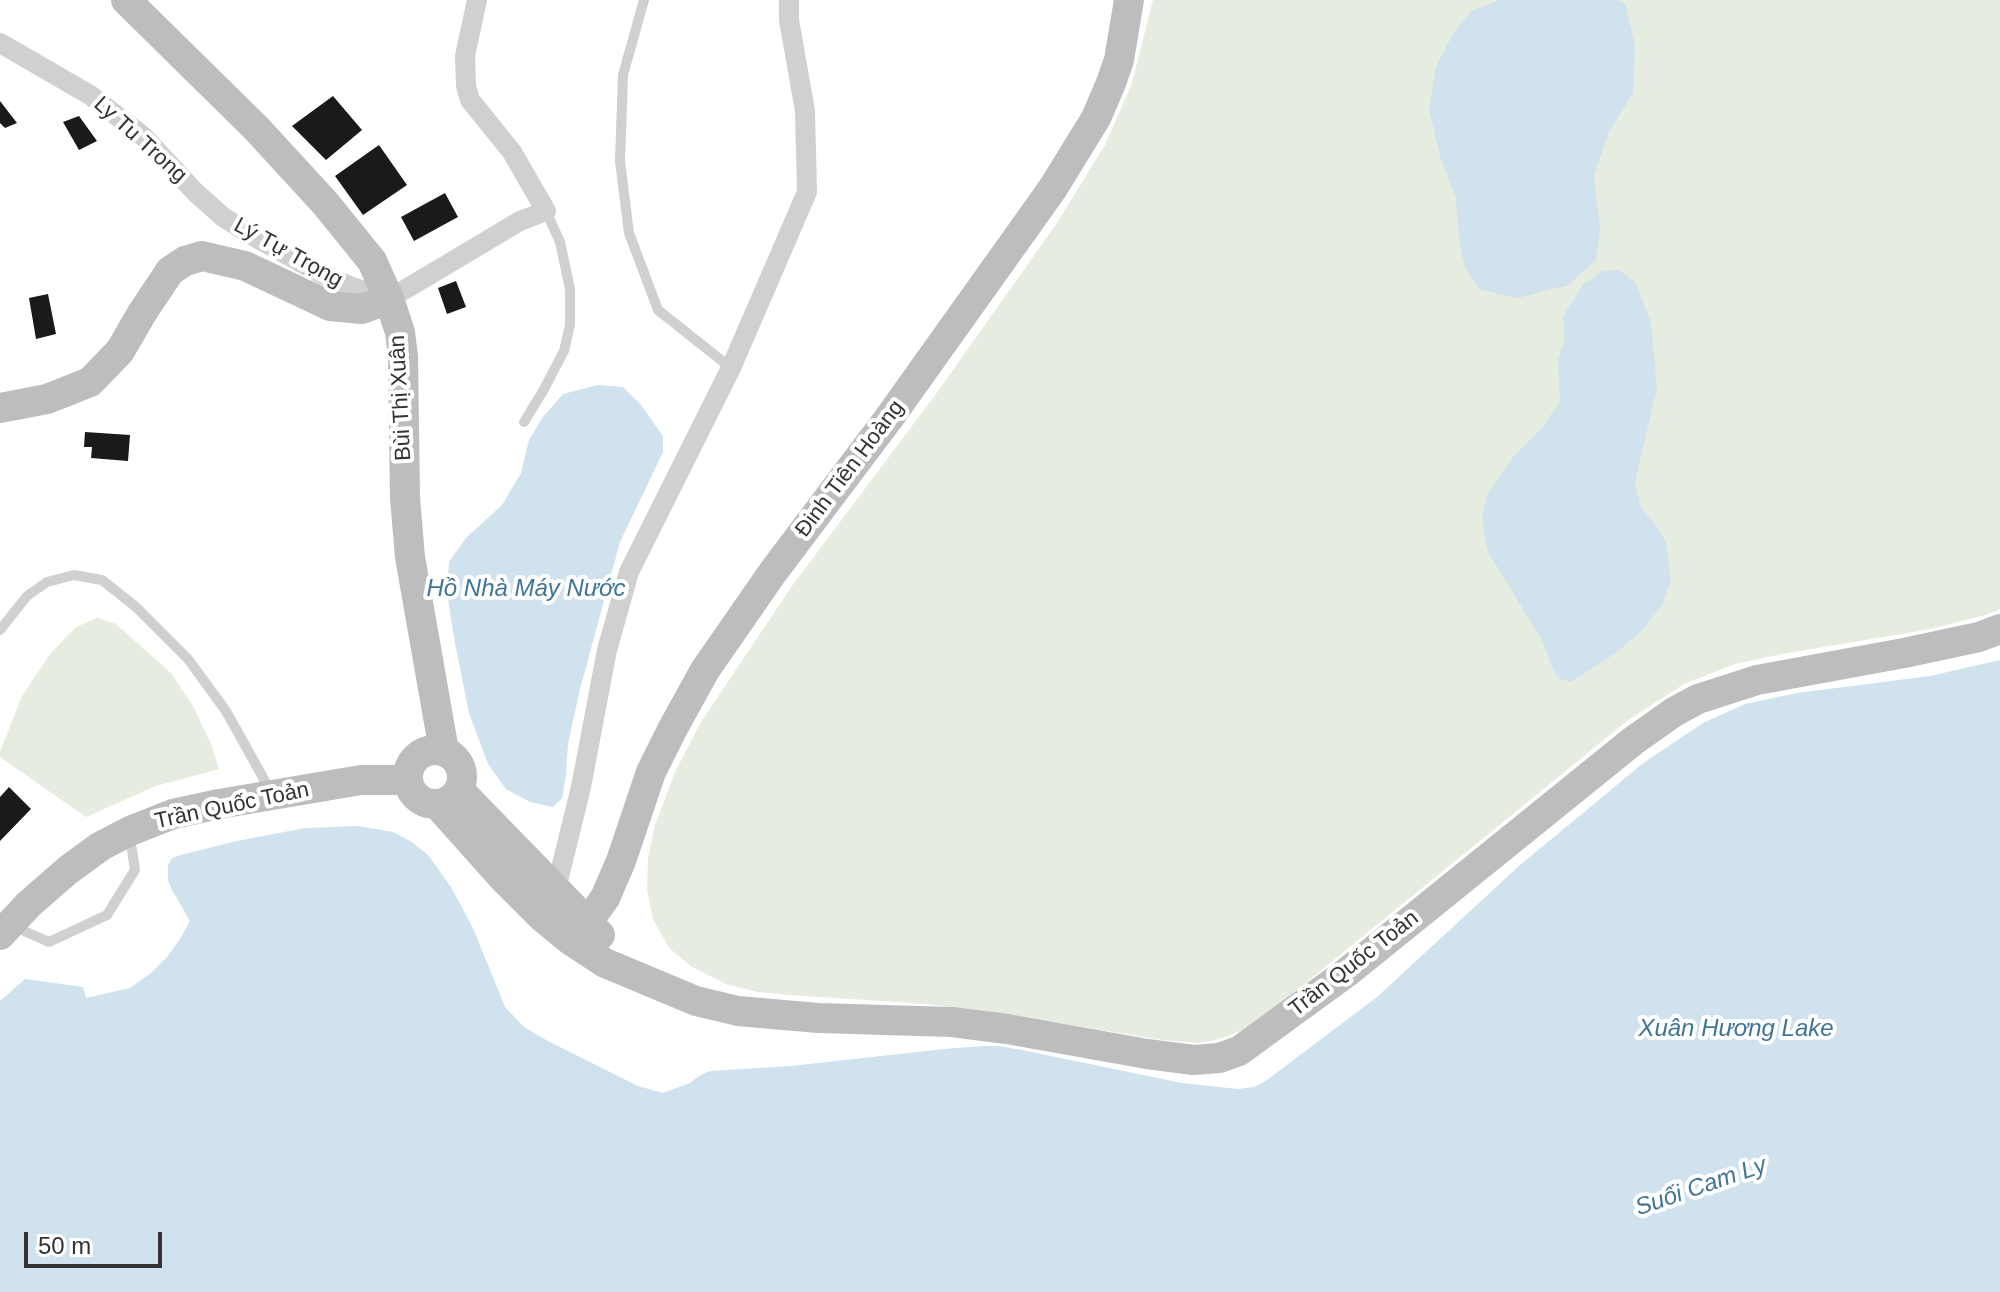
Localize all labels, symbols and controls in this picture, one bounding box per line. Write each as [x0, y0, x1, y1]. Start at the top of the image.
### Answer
street label: Ly Tu Trong [88, 91, 192, 189]
street label: Lý Tự Trọng [229, 212, 347, 294]
street label: Bùi Thị Xuân [385, 334, 417, 462]
street label: Đinh Tiên Hoàng [790, 395, 910, 543]
water label: Hồ Nhà Máy Nước [426, 575, 626, 603]
street label: Trần Quốc Toản [153, 777, 311, 835]
street label: Trần Quốc Toản [1284, 905, 1424, 1023]
water label: Xuân Hương Lake [1638, 1015, 1834, 1043]
water label: Suối Cam Ly [1632, 1151, 1770, 1223]
scale bar [28, 1216, 166, 1266]
text: 50 m [38, 1232, 91, 1259]

